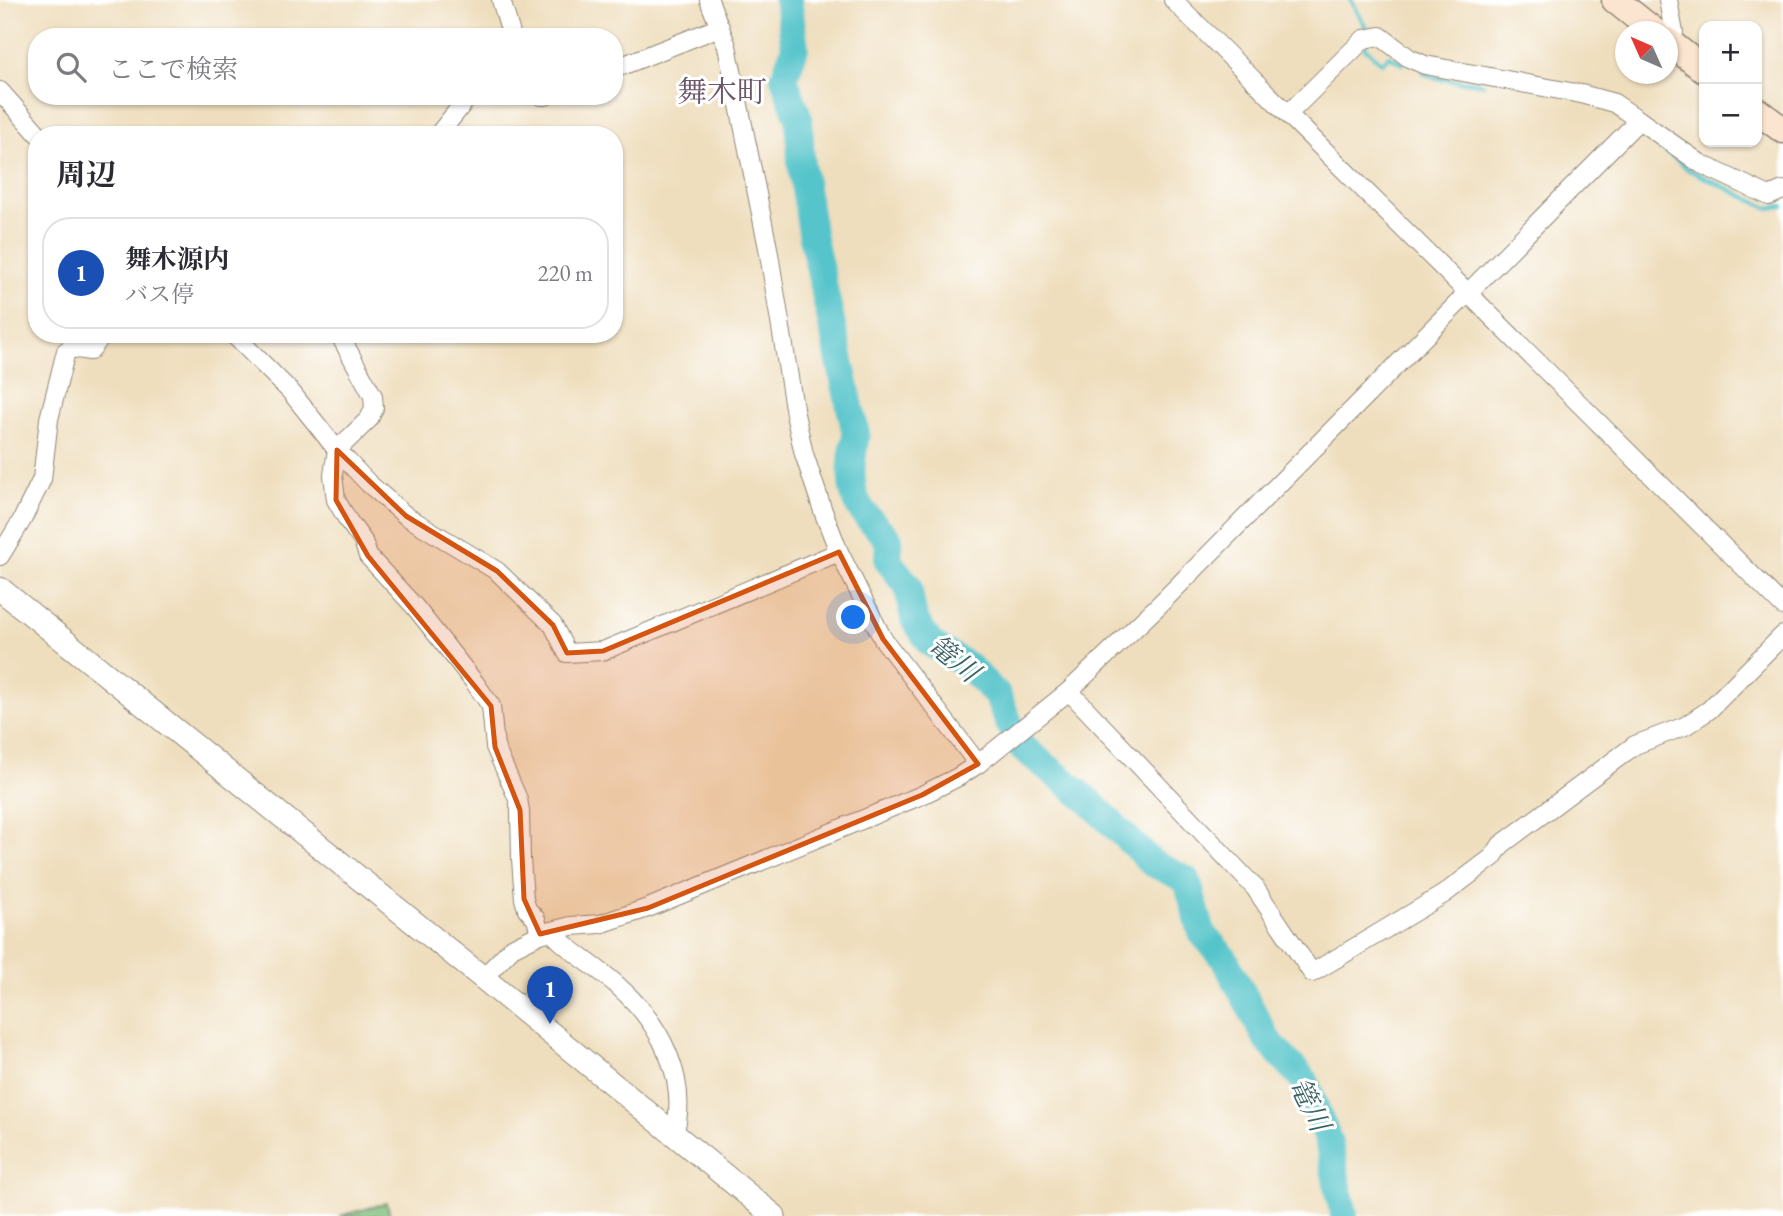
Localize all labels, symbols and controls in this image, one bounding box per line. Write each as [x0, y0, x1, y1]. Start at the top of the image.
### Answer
north arrow [1615, 21, 1678, 84]
map controls [1699, 21, 1762, 147]
button: + [1699, 21, 1762, 84]
search box [28, 28, 623, 105]
icon: search [52, 48, 90, 86]
text: ここで検索 [108, 52, 238, 86]
district label: 舞木町 [677, 72, 767, 111]
button: − [1699, 84, 1762, 147]
text: 周辺 [56, 155, 116, 194]
text: 舞木源内 [125, 242, 229, 276]
text: 1 [75, 258, 87, 288]
text: 220 m [537, 258, 593, 288]
text: バス停 [125, 279, 194, 309]
your location [836, 600, 870, 634]
water label: 篭川 [921, 626, 989, 691]
pin: 1 [527, 966, 573, 1024]
water label: 篭川 [1282, 1071, 1340, 1140]

